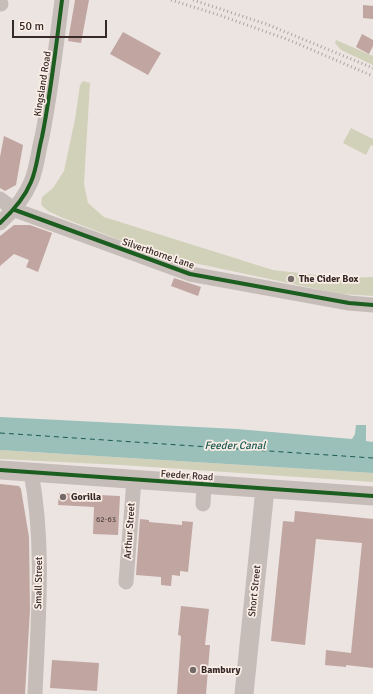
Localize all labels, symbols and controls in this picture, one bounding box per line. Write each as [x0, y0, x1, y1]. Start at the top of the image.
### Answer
scale bar [14, 12, 109, 38]
text: 50 m [19, 19, 44, 34]
street label: Kingsland Road [32, 50, 54, 118]
street label: Silverthorne Lane [120, 236, 196, 272]
place label: The Cider Box [299, 273, 358, 285]
marker: The Cider Box [286, 274, 296, 284]
water label: Feeder Canal [204, 439, 266, 453]
street label: Feeder Road [160, 468, 214, 484]
place label: Gorilla [71, 491, 101, 503]
marker: Gorilla [58, 492, 68, 502]
street label: Arthur Street [122, 502, 138, 560]
house number: 62-63 [96, 515, 116, 525]
street label: Small Street [33, 557, 45, 609]
street label: Short Street [246, 565, 264, 617]
place label: Bambury [201, 664, 240, 676]
marker: Bambury [188, 665, 198, 675]

